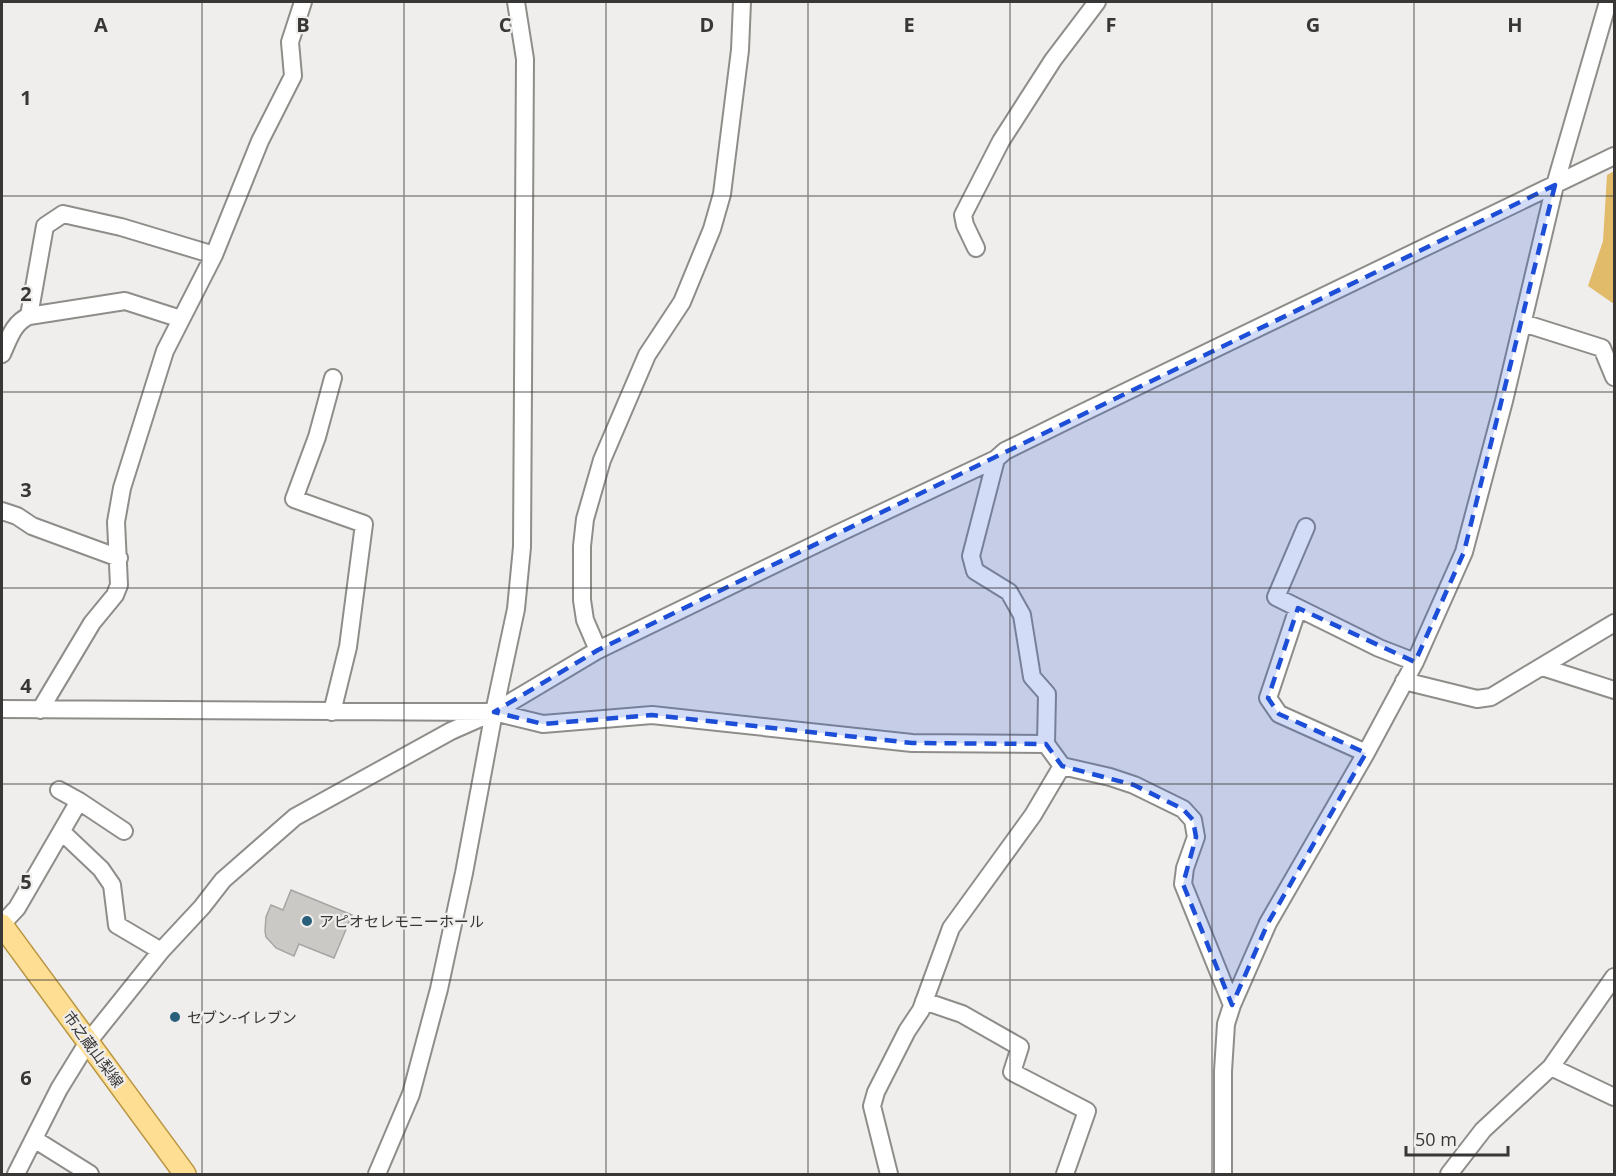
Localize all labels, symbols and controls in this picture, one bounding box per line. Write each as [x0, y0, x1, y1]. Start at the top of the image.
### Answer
text: A [94, 11, 108, 38]
text: B [296, 11, 310, 38]
text: C [499, 11, 512, 38]
text: D [700, 11, 714, 38]
text: E [903, 11, 915, 38]
text: F [1106, 11, 1116, 38]
text: G [1306, 11, 1320, 38]
text: H [1507, 11, 1523, 38]
text: 1 [20, 84, 32, 111]
text: 2 [20, 280, 32, 307]
text: 3 [20, 476, 32, 503]
text: 4 [20, 672, 32, 699]
text: 5 [20, 868, 32, 895]
place label: アピオセレモニーホール [319, 911, 484, 931]
marker: アピオセレモニーホール [300, 914, 314, 928]
street label: 市之蔵山梨線 [59, 1007, 129, 1091]
place label: セブン-イレブン [187, 1007, 297, 1027]
marker: セブン-イレブン [168, 1010, 182, 1024]
text: 6 [20, 1064, 32, 1091]
scale bar [1406, 1119, 1508, 1157]
text: 50 m [1415, 1127, 1457, 1151]

